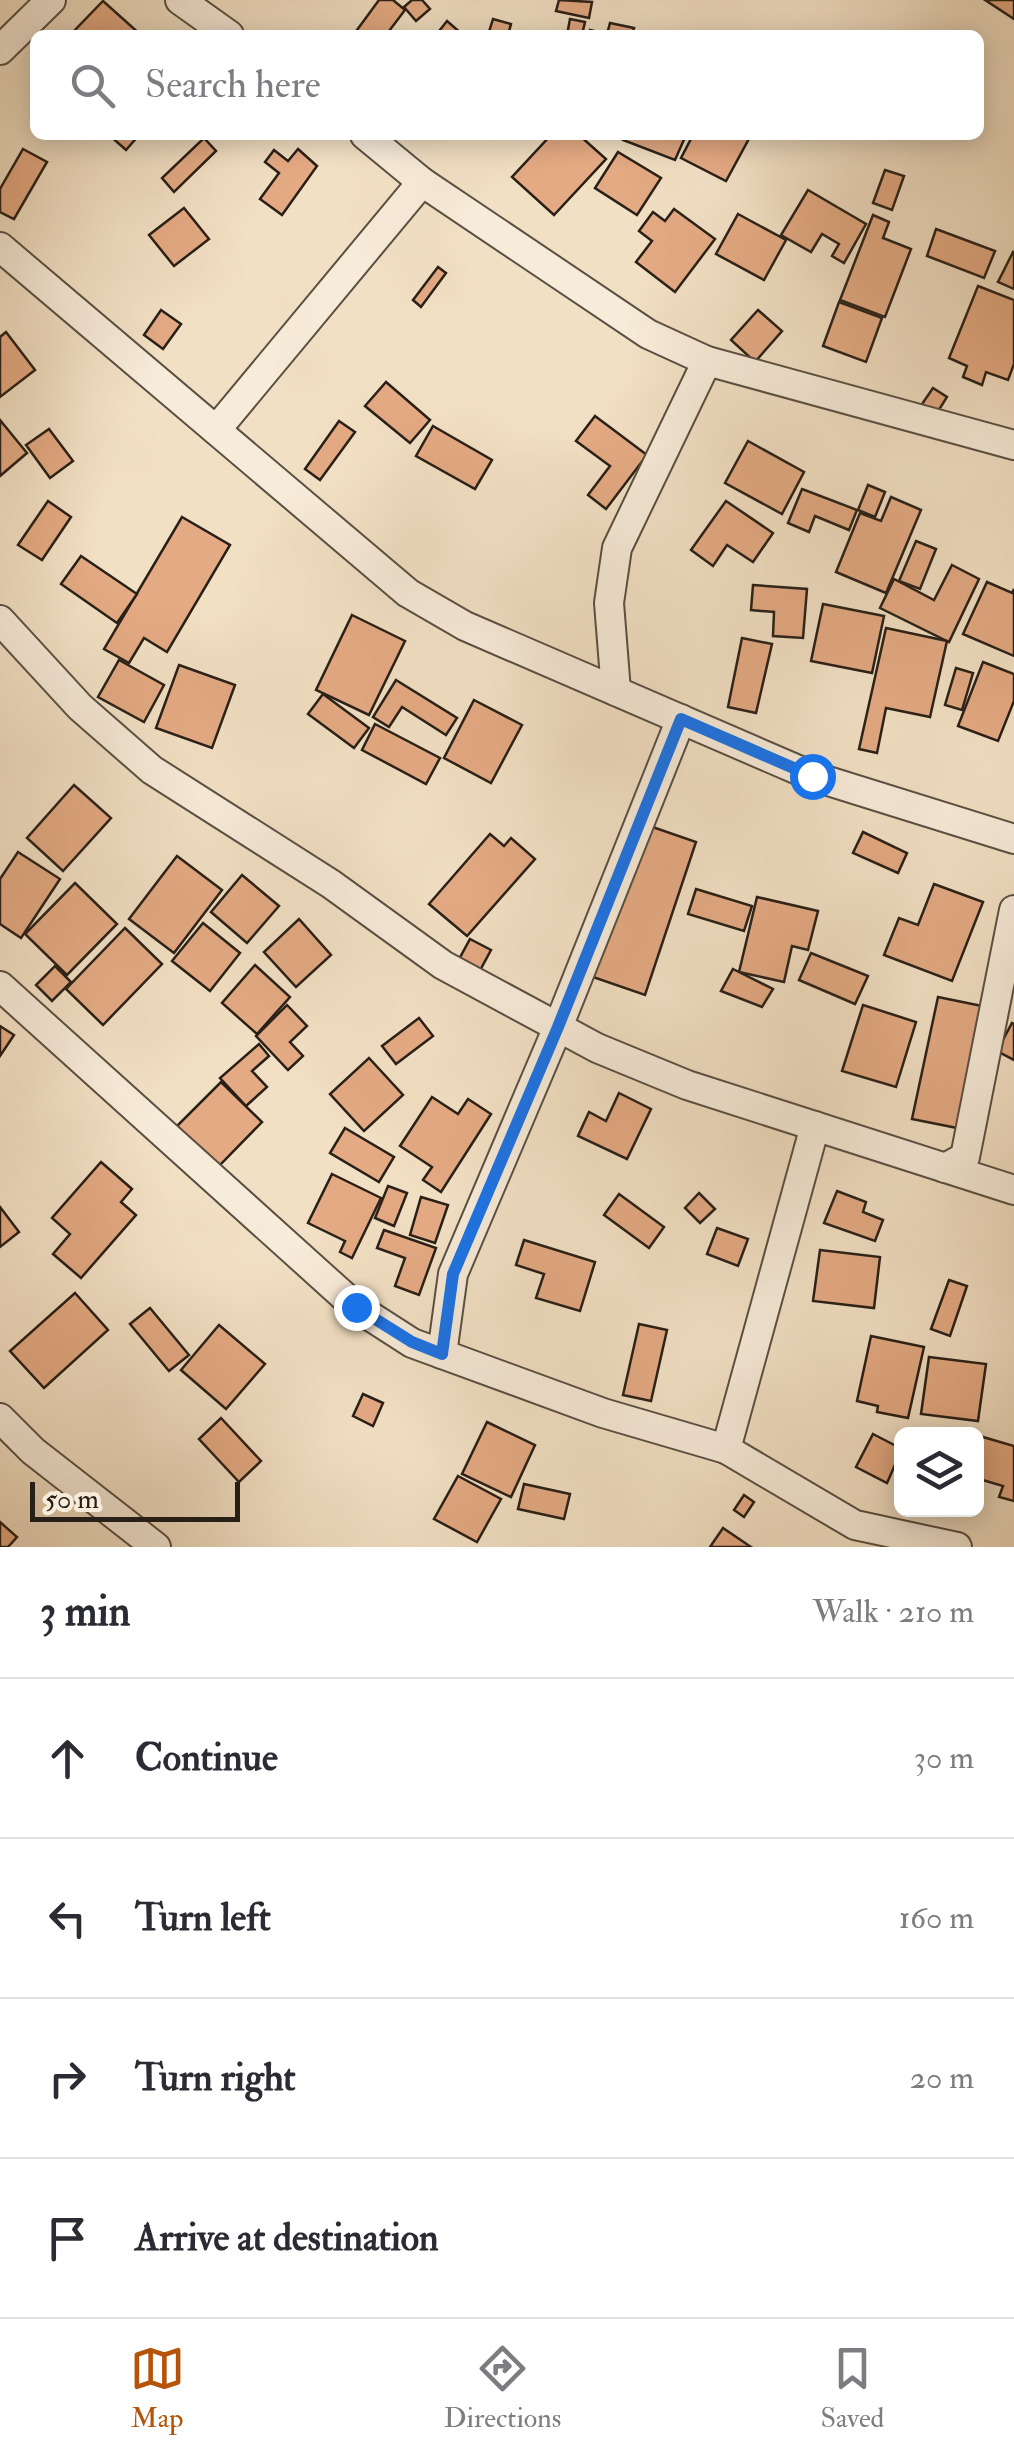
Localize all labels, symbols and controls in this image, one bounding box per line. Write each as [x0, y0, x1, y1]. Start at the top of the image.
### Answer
search box [30, 30, 984, 140]
icon: search [65, 58, 120, 113]
text: Search here [145, 61, 321, 109]
route start [790, 754, 836, 800]
route end [334, 1285, 380, 1331]
map controls [894, 1427, 984, 1517]
button: layers [894, 1427, 984, 1517]
scale bar [30, 1477, 240, 1522]
text: 50 m [45, 1482, 99, 1517]
text: 3 min [40, 1586, 130, 1638]
text: Walk · 210 m [812, 1592, 974, 1632]
icon: ahead [40, 1731, 95, 1786]
text: Continue [135, 1734, 278, 1782]
text: 30 m [914, 1738, 974, 1778]
icon: left [40, 1891, 95, 1946]
text: Turn left [135, 1894, 271, 1942]
text: 160 m [899, 1898, 974, 1938]
icon: right [40, 2051, 95, 2106]
text: Turn right [135, 2054, 296, 2102]
text: 20 m [910, 2058, 974, 2098]
icon: arrive [40, 2211, 95, 2266]
text: Arrive at destination [135, 2214, 439, 2262]
tab: Map [130, 2341, 185, 2436]
tab: Directions [444, 2341, 561, 2436]
tab: Saved [820, 2341, 884, 2436]

